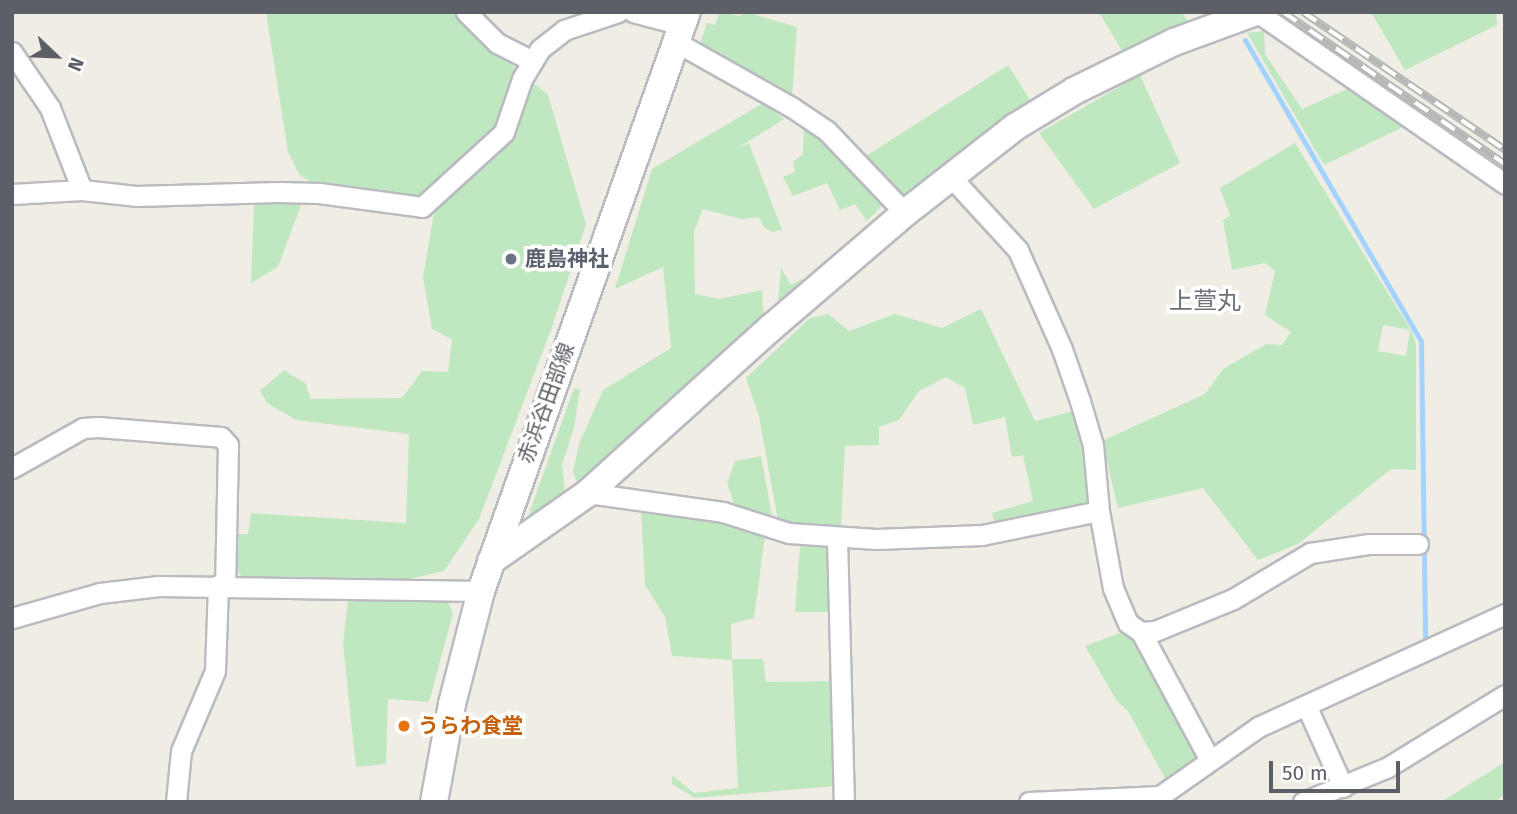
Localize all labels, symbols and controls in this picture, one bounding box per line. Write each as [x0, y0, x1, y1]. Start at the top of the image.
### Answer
north arrow [21, 21, 91, 91]
text: N [63, 54, 89, 75]
place label: 鹿島神社 [525, 246, 609, 272]
marker: 鹿島神社 [503, 251, 519, 267]
district label: 上萱丸 [1169, 288, 1241, 316]
street label: 赤浜谷田部線 [513, 339, 579, 467]
place label: うらわ食堂 [418, 713, 523, 739]
marker: うらわ食堂 [396, 718, 412, 734]
scale bar [1272, 748, 1403, 792]
text: 50 m [1282, 760, 1328, 786]

